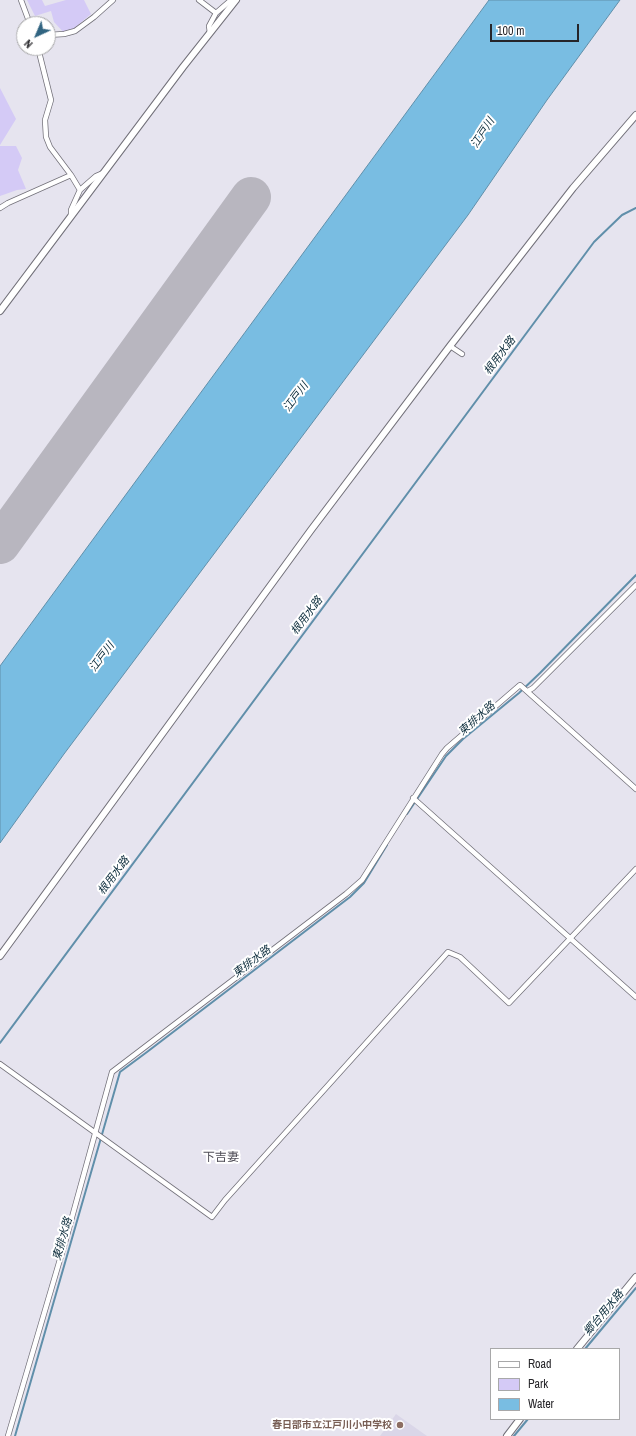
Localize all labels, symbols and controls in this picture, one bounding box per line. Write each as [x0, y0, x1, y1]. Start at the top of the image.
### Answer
north arrow [16, 16, 56, 56]
scale bar [492, 16, 581, 42]
text: 100 m [497, 23, 524, 39]
text: N [21, 37, 36, 51]
water label: 江戸川 [468, 116, 498, 150]
water label: 根用水路 [481, 334, 519, 378]
water label: 江戸川 [281, 380, 311, 414]
water label: 根用水路 [288, 594, 326, 638]
water label: 江戸川 [87, 640, 117, 674]
water label: 東排水路 [456, 700, 498, 738]
water label: 根用水路 [95, 854, 133, 898]
water label: 東排水路 [230, 943, 274, 981]
district label: 下吉妻 [203, 1151, 239, 1165]
water label: 東排水路 [51, 1216, 75, 1262]
water label: 郷台用水路 [581, 1288, 627, 1338]
legend [490, 1348, 620, 1420]
text: Road [528, 1356, 552, 1372]
text: Park [528, 1376, 548, 1392]
text: Water [528, 1396, 554, 1412]
place label: 春日部市立江戸川小中学校 [272, 1419, 392, 1431]
marker: 春日部市立江戸川小中学校 [395, 1420, 405, 1430]

